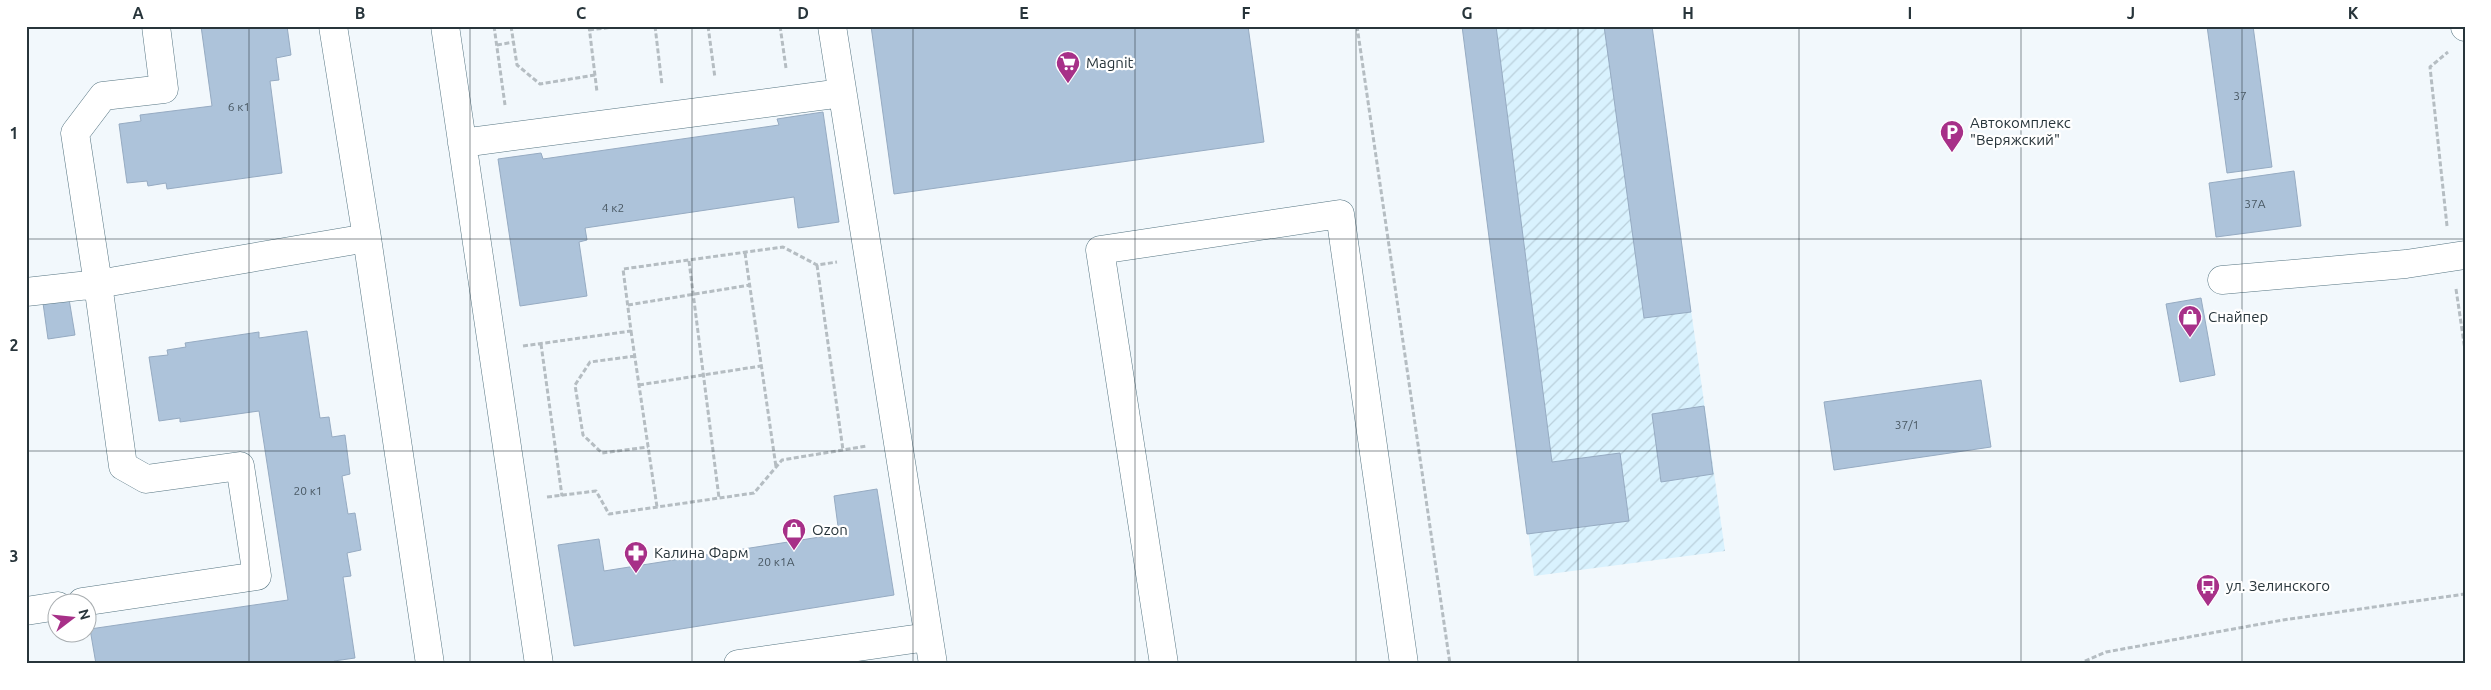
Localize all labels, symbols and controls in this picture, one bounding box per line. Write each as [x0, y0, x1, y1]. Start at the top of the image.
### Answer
text: A [132, 4, 144, 22]
text: B [355, 4, 365, 22]
text: C [576, 4, 586, 22]
text: D [797, 4, 809, 22]
text: E [1019, 4, 1029, 22]
text: F [1242, 4, 1251, 22]
text: G [1461, 4, 1473, 22]
text: H [1682, 4, 1694, 22]
text: I [1908, 4, 1912, 22]
text: J [2127, 4, 2135, 22]
text: K [2348, 4, 2359, 22]
supermarket icon: Magnit [1055, 50, 1081, 84]
place label: Magnit [1086, 54, 1134, 71]
house number: 37 [2233, 89, 2247, 102]
house number: 6 к1 [228, 100, 250, 113]
place label: Автокомплекс "Веряжский" [1970, 114, 2071, 148]
parking icon: Автокомплекс "Веряжский" [1939, 119, 1965, 153]
text: 1 [9, 124, 19, 142]
house number: 37А [2244, 197, 2266, 210]
house number: 4 к2 [602, 201, 624, 214]
shop icon: Снайпер [2177, 304, 2203, 338]
place label: Снайпер [2208, 308, 2268, 325]
text: 2 [9, 336, 19, 354]
house number: 37/1 [1895, 418, 1919, 431]
house number: 20 к1 [293, 484, 323, 497]
shop icon: Ozon [781, 517, 807, 551]
place label: Ozon [812, 521, 848, 538]
pharmacy icon: Калина Фарм [623, 540, 649, 574]
place label: Калина Фарм [654, 544, 749, 561]
text: 3 [9, 547, 19, 565]
house number: 20 к1А [757, 555, 795, 568]
bus stop icon: ул. Зелинского [2195, 573, 2221, 607]
place label: ул. Зелинского [2226, 577, 2330, 594]
north arrow [48, 592, 98, 642]
text: N [75, 607, 94, 622]

